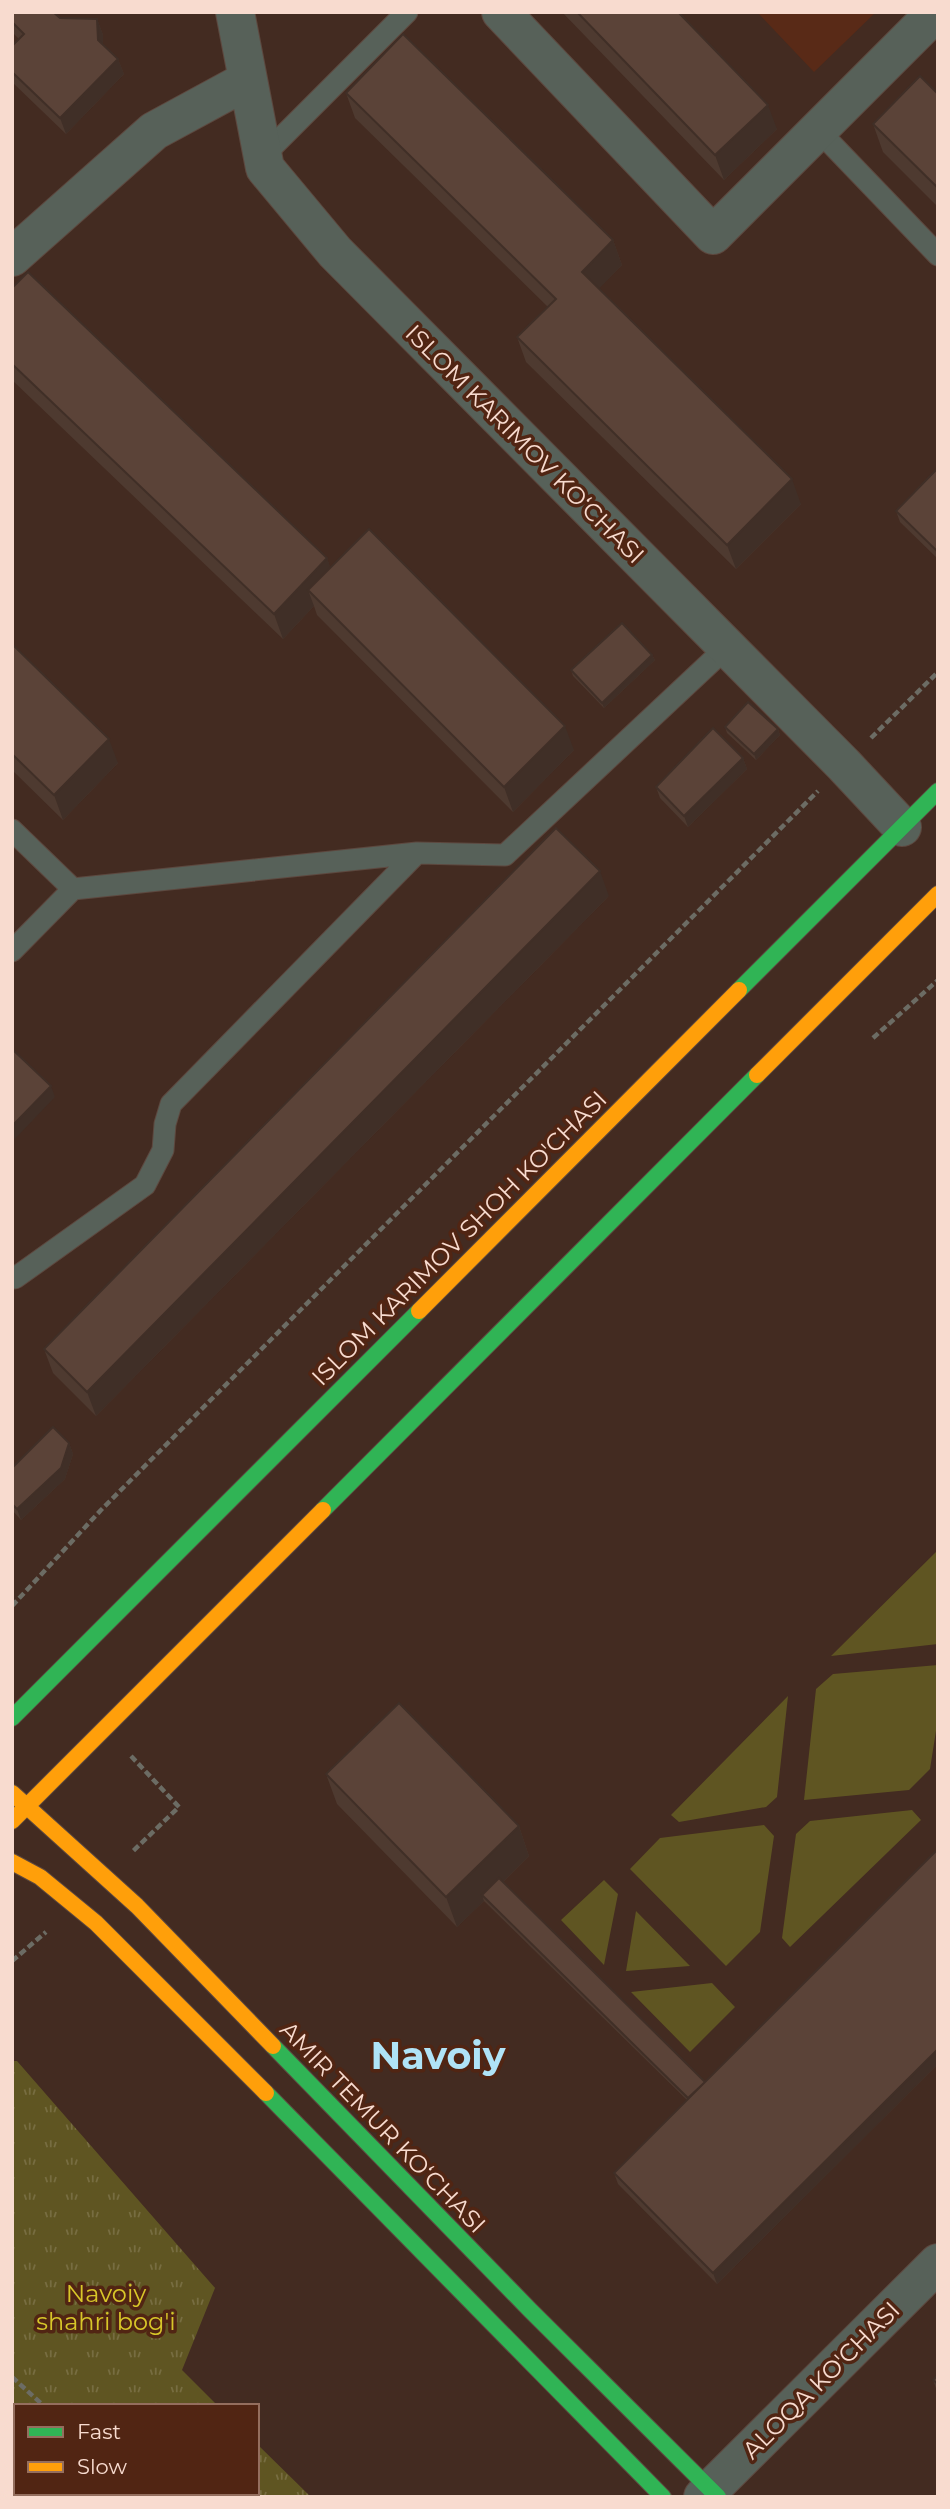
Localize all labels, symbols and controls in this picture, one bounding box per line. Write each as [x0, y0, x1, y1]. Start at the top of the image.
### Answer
street label: ISLOM KARIMOV KO‘CHASI [400, 319, 650, 569]
street label: ISLOM KARIMOV SHOH KO'CHASI [305, 1084, 613, 1392]
street label: AMIR TEMUR KO‘CHASI [274, 2015, 492, 2239]
district label: Navoiy [371, 2032, 507, 2079]
park label: Navoiy shahri bog'i [36, 2279, 176, 2336]
street label: ALOQA KO'CHASI [736, 2295, 906, 2465]
legend [14, 2404, 259, 2495]
text: Fast [77, 2419, 121, 2444]
text: Slow [77, 2454, 127, 2479]

